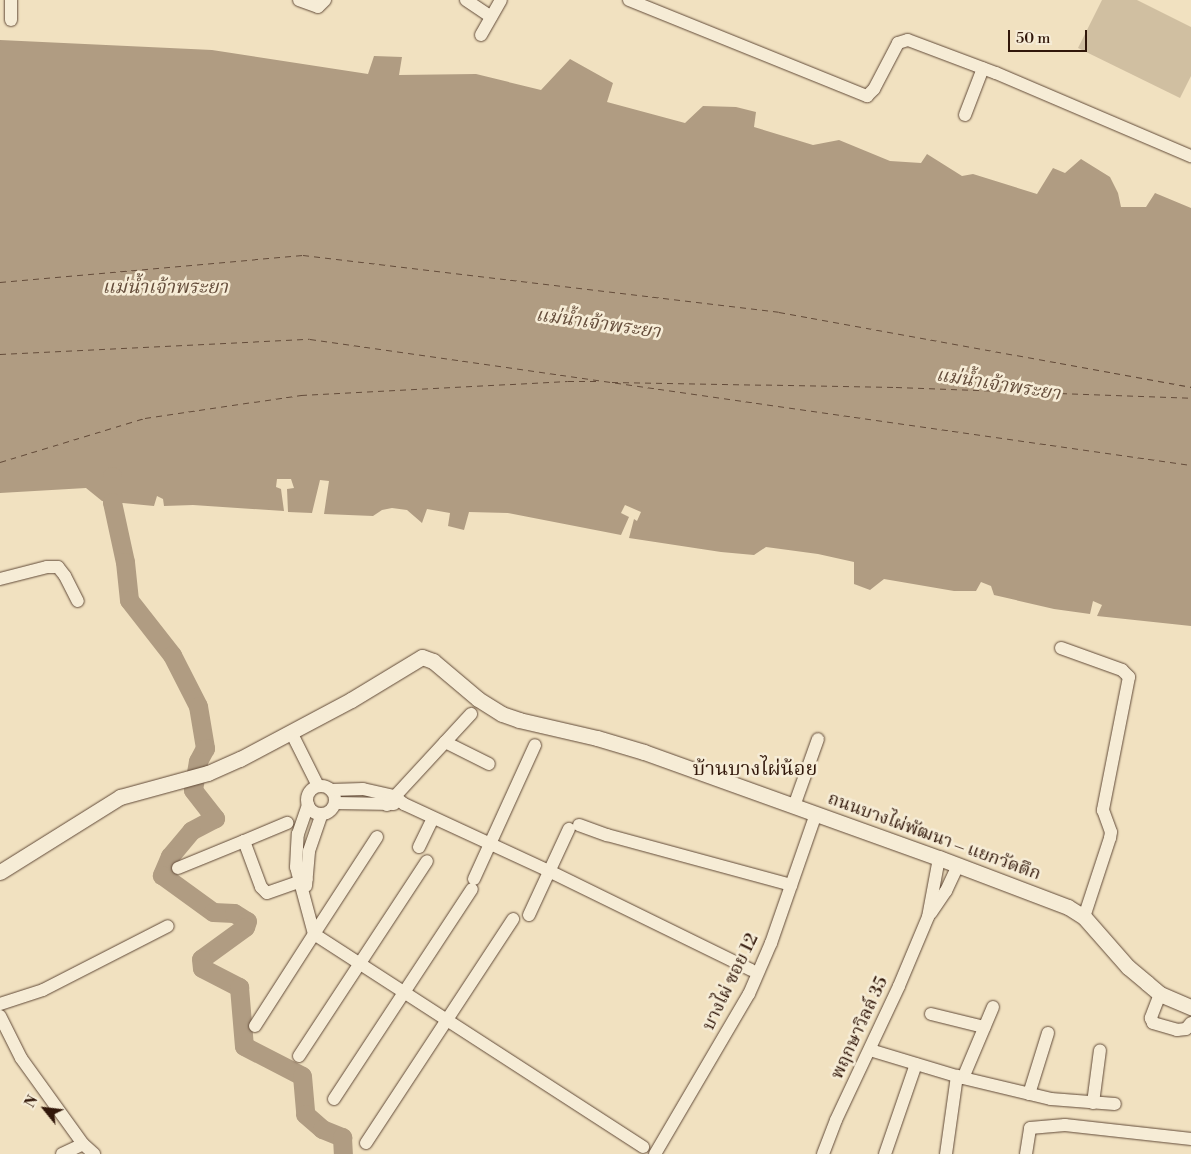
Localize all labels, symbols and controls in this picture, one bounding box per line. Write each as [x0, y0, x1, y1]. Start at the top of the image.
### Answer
scale bar [1011, 20, 1090, 52]
text: 50 m [1016, 29, 1050, 48]
water label: แม่น้ำเจ้าพระยา [102, 277, 228, 299]
water label: แม่น้ำเจ้าพระยา [534, 304, 662, 344]
water label: แม่น้ำเจ้าพระยา [934, 364, 1062, 406]
district label: บ้านบางไผ่น้อย [693, 757, 817, 781]
street label: ถนนบางไผ่พัฒนา – แยกวัดตึก [825, 788, 1043, 886]
street label: บางไผ่ ซอย 12 [698, 930, 764, 1034]
street label: พฤกษาวิลล์ 35 [827, 973, 893, 1083]
north arrow [20, 1084, 70, 1134]
text: N [21, 1093, 42, 1111]

